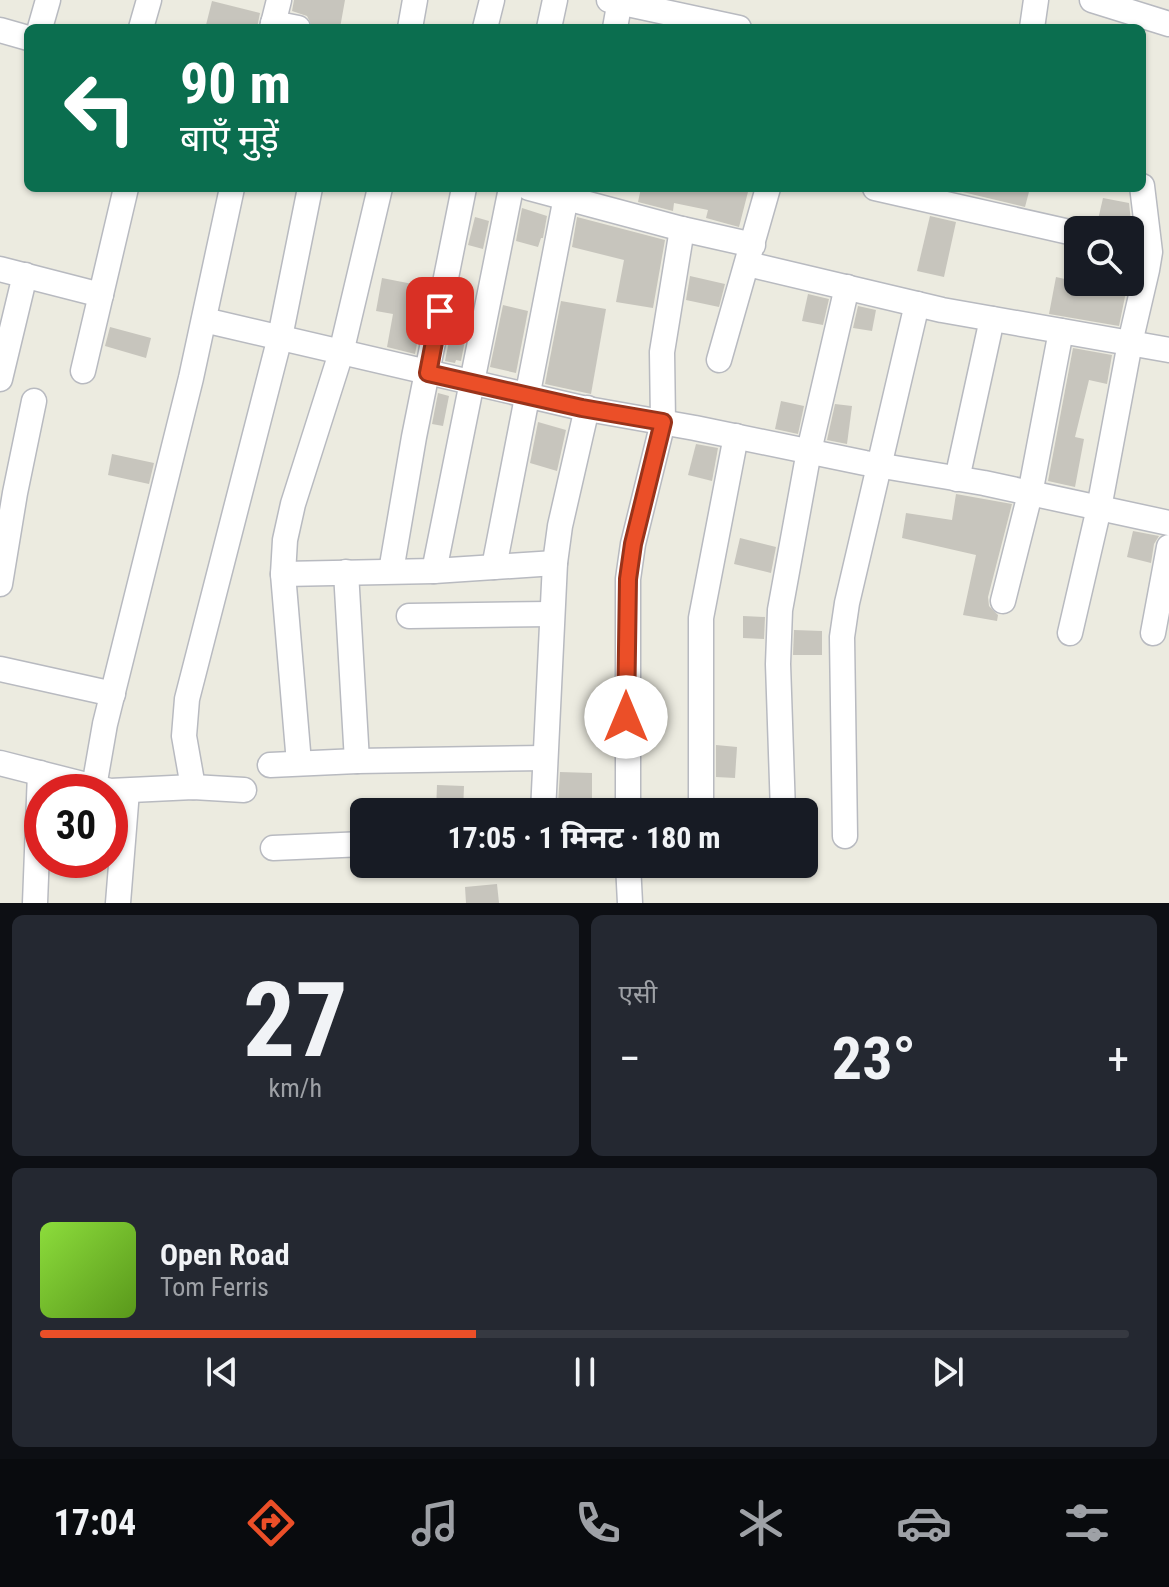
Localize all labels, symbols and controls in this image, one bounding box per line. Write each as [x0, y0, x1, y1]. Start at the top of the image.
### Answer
text: 90 m [180, 51, 291, 117]
icon: left [48, 56, 152, 160]
text: बाएँ मुड़ें [180, 118, 279, 160]
map controls [1064, 216, 1144, 296]
button: search [1064, 216, 1144, 296]
pin [406, 277, 474, 345]
icon: arrive [418, 289, 462, 333]
position arrow [584, 675, 668, 759]
speed limit sign: 30 [24, 774, 128, 878]
text: 17:05 · 1 मिनट · 180 m [447, 820, 721, 855]
text: 27 [243, 960, 348, 1081]
text: एसी [619, 979, 657, 1009]
text: 23° [832, 1023, 916, 1094]
text: − [619, 1033, 641, 1085]
text: + [1107, 1033, 1129, 1085]
text: km/h [269, 1073, 322, 1103]
text: Open Road [160, 1237, 290, 1272]
text: Tom Ferris [160, 1272, 269, 1302]
icon: previous [200, 1350, 244, 1394]
icon: pause [563, 1350, 607, 1394]
icon: next [926, 1350, 970, 1394]
icon: directions [243, 1495, 299, 1551]
icon: music [407, 1495, 463, 1551]
icon: phone [570, 1495, 626, 1551]
icon: climate [733, 1495, 789, 1551]
icon: car [896, 1495, 952, 1551]
icon: filters [1059, 1495, 1115, 1551]
text: 17:04 [54, 1502, 136, 1544]

